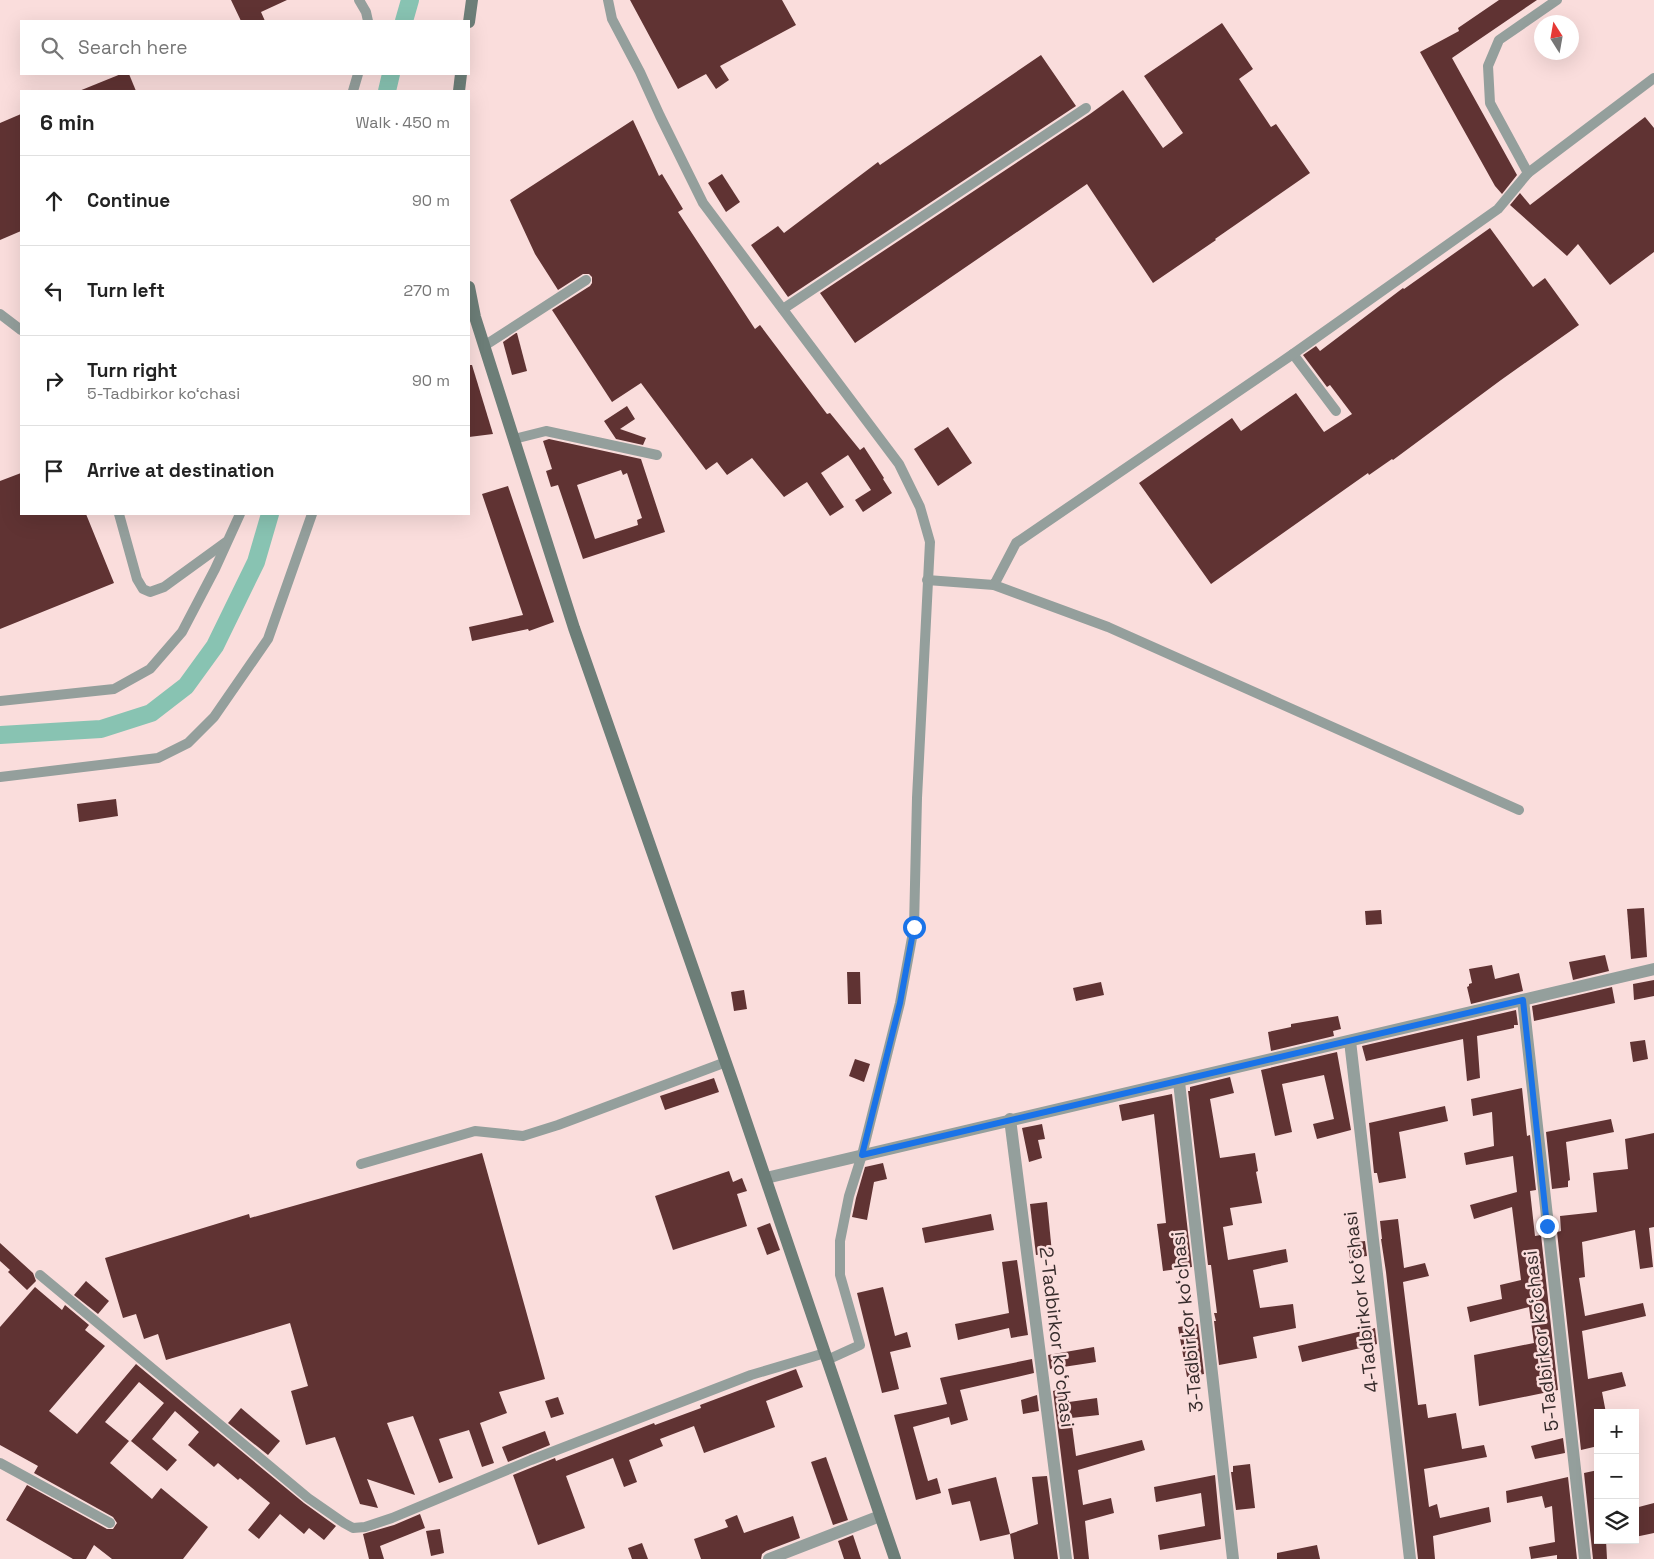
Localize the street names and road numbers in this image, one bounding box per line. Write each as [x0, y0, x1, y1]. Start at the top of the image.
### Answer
street label: 4-Tadbirkor koʻchasi [1337, 1210, 1385, 1394]
street label: 3-Tadbirkor koʻchasi [1165, 1230, 1209, 1414]
street label: 2-Tadbirkor koʻchasi [1034, 1245, 1080, 1429]
street label: 5-Tadbirkor koʻchasi [1518, 1249, 1564, 1433]

